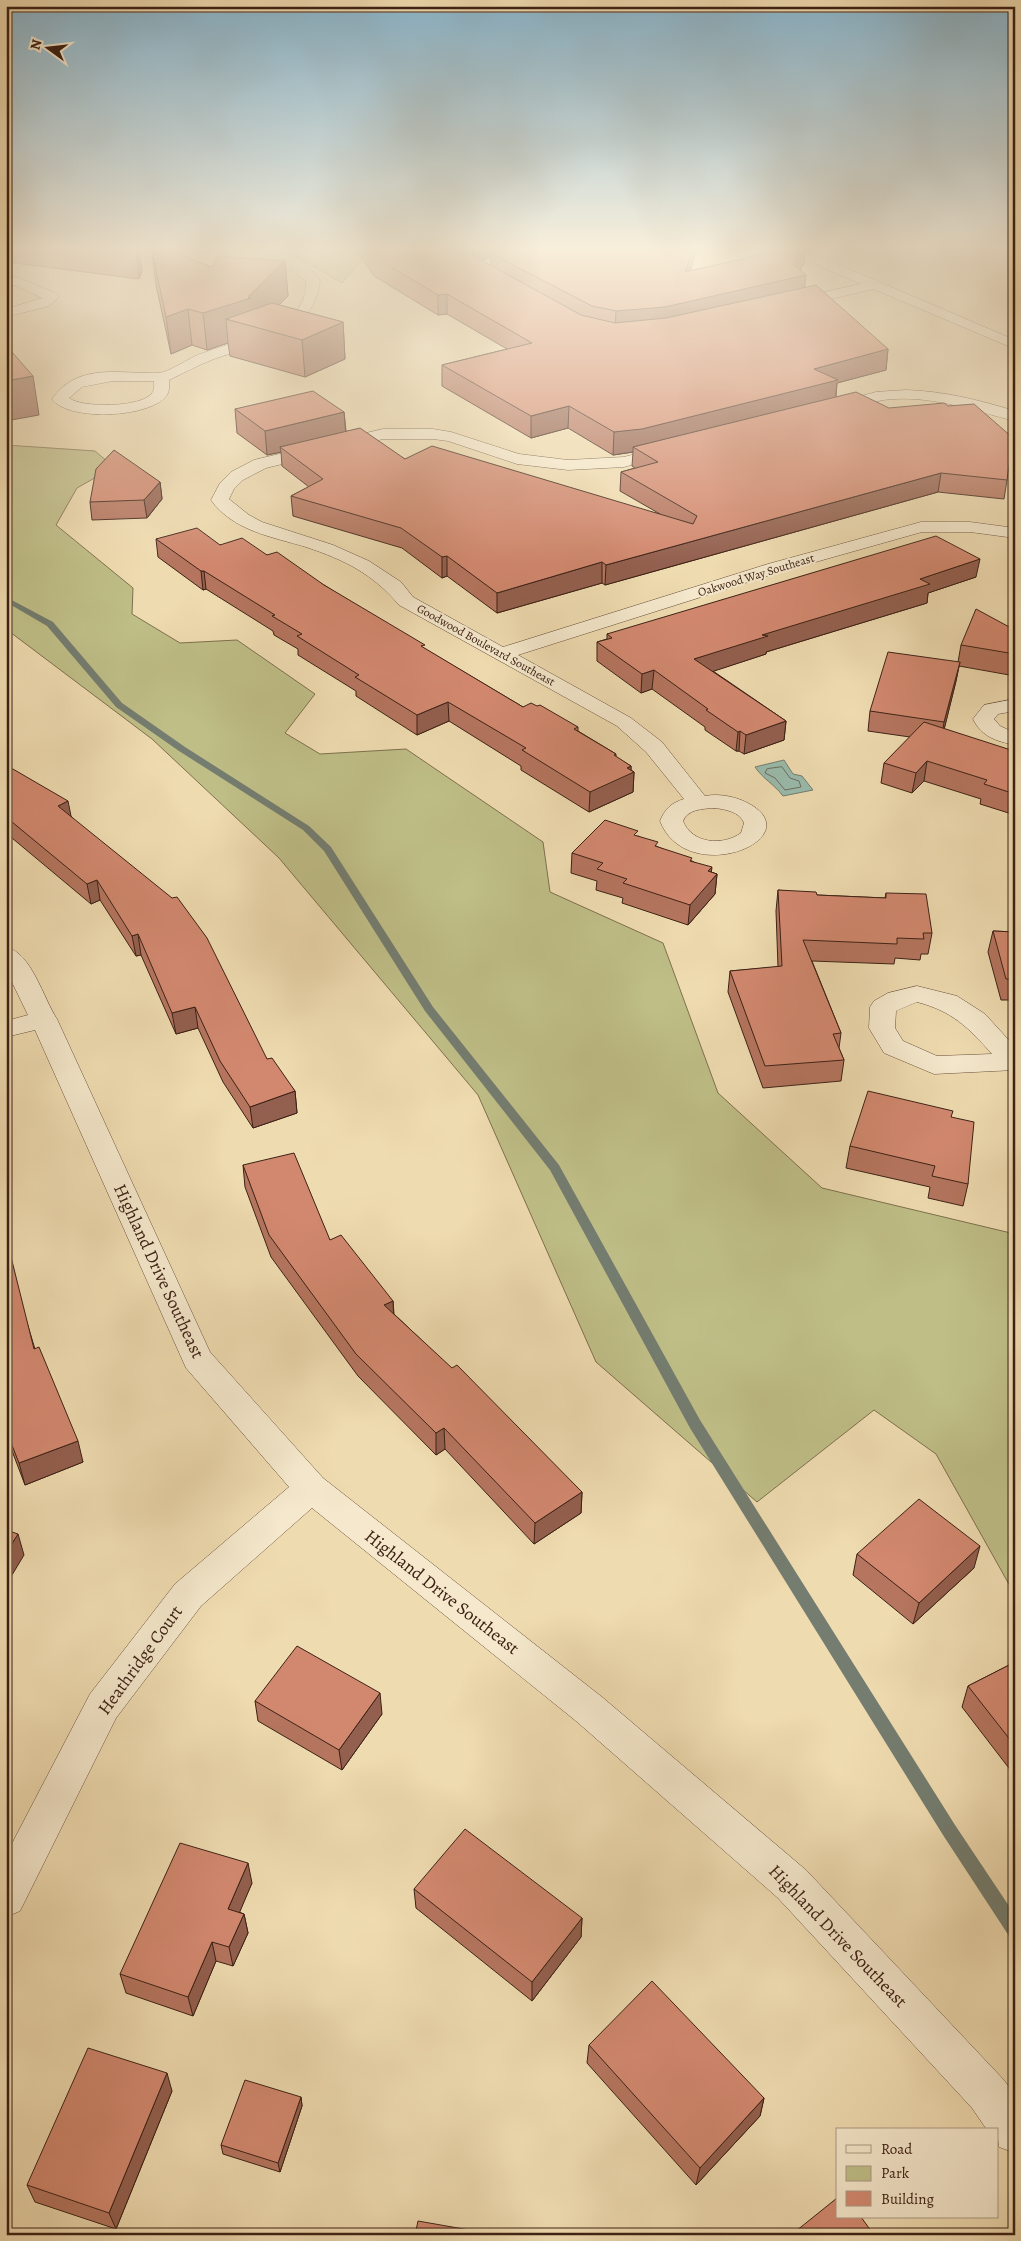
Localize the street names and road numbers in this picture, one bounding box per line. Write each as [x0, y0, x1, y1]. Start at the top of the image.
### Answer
street label: Oakwood Way Southeast [696, 550, 816, 600]
street label: Goodwood Boulevard Southeast [414, 600, 558, 690]
street label: Highland Drive Southeast [108, 1180, 210, 1362]
street label: Highland Drive Southeast [360, 1524, 524, 1660]
street label: Heathridge Court [92, 1600, 188, 1720]
street label: Highland Drive Southeast [763, 1859, 913, 2013]

